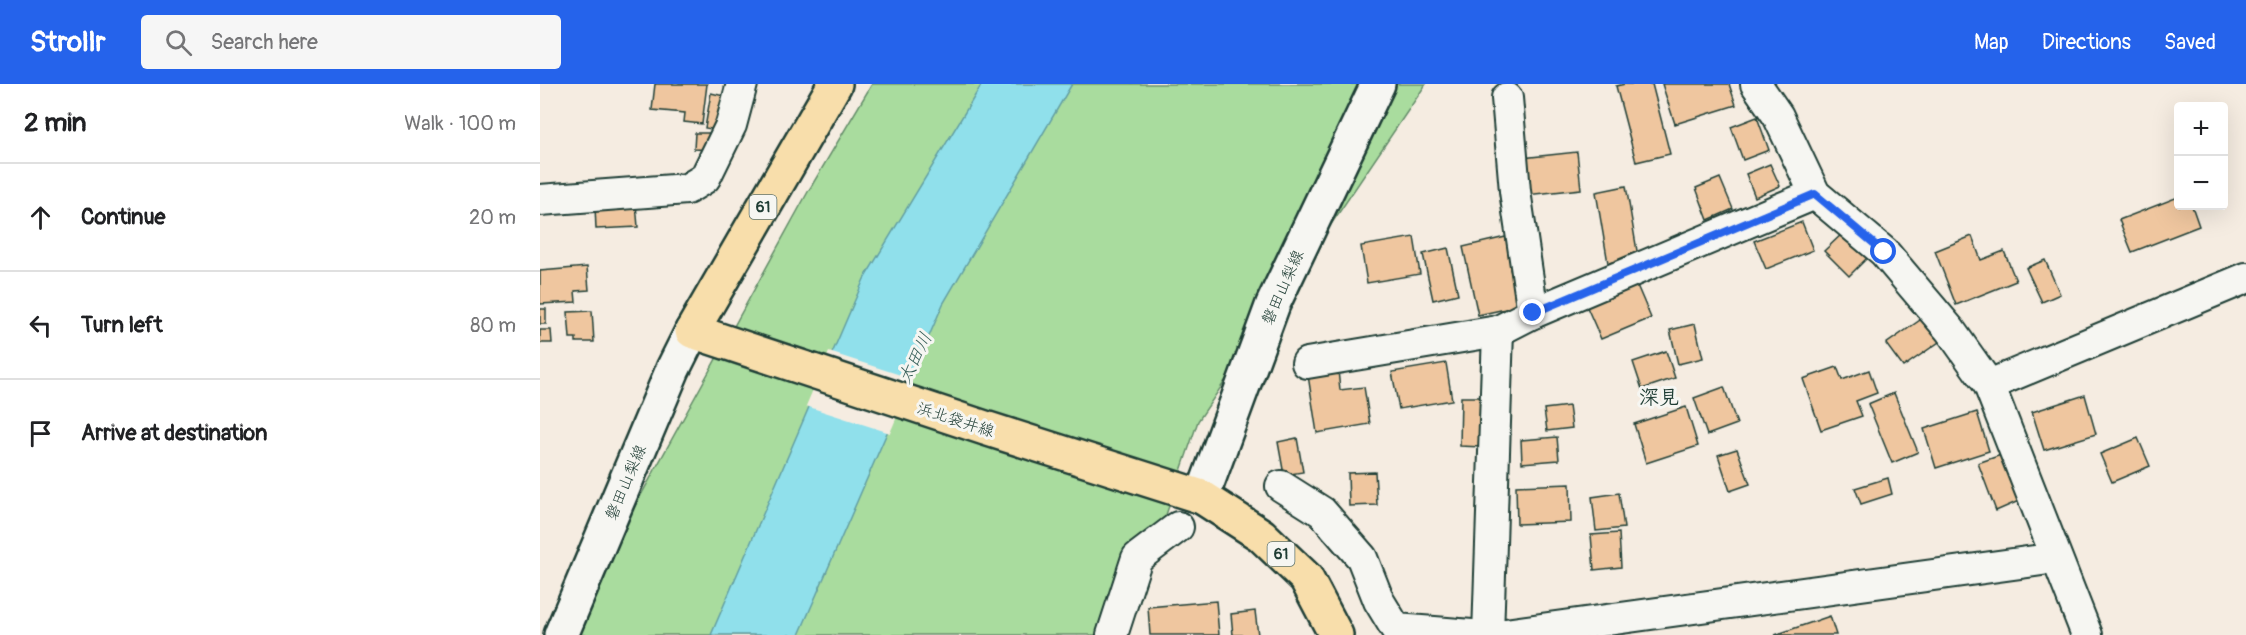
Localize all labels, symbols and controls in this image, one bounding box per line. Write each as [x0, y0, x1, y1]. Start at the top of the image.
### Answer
search box [141, 15, 561, 69]
text: Strollr [30, 25, 105, 60]
icon: search [162, 26, 195, 59]
text: Search here [210, 28, 318, 56]
text: Map [1974, 29, 2009, 56]
text: Directions [2042, 29, 2131, 56]
text: Saved [2164, 29, 2216, 56]
map controls [2174, 102, 2228, 210]
button: + [2174, 102, 2228, 156]
text: 2 min [24, 107, 86, 139]
text: Walk · 100 m [404, 111, 516, 136]
button: − [2174, 156, 2228, 210]
road number: 61 [750, 195, 776, 219]
icon: ahead [24, 201, 57, 234]
text: Continue [81, 203, 165, 231]
text: 20 m [469, 205, 516, 230]
route start [1870, 238, 1896, 264]
street label: 磐田山梨線 [1258, 247, 1308, 328]
route end [1519, 299, 1545, 325]
icon: left [24, 309, 57, 342]
text: Turn left [81, 311, 163, 339]
text: 80 m [470, 313, 516, 338]
water label: 太田川 [893, 329, 938, 388]
district label: 深見 [1639, 385, 1679, 410]
street label: 浜北袋井線 [915, 398, 997, 442]
icon: arrive [24, 417, 57, 450]
text: Arrive at destination [81, 419, 267, 447]
street label: 磐田山梨線 [601, 442, 651, 523]
road number: 61 [1268, 542, 1294, 566]

